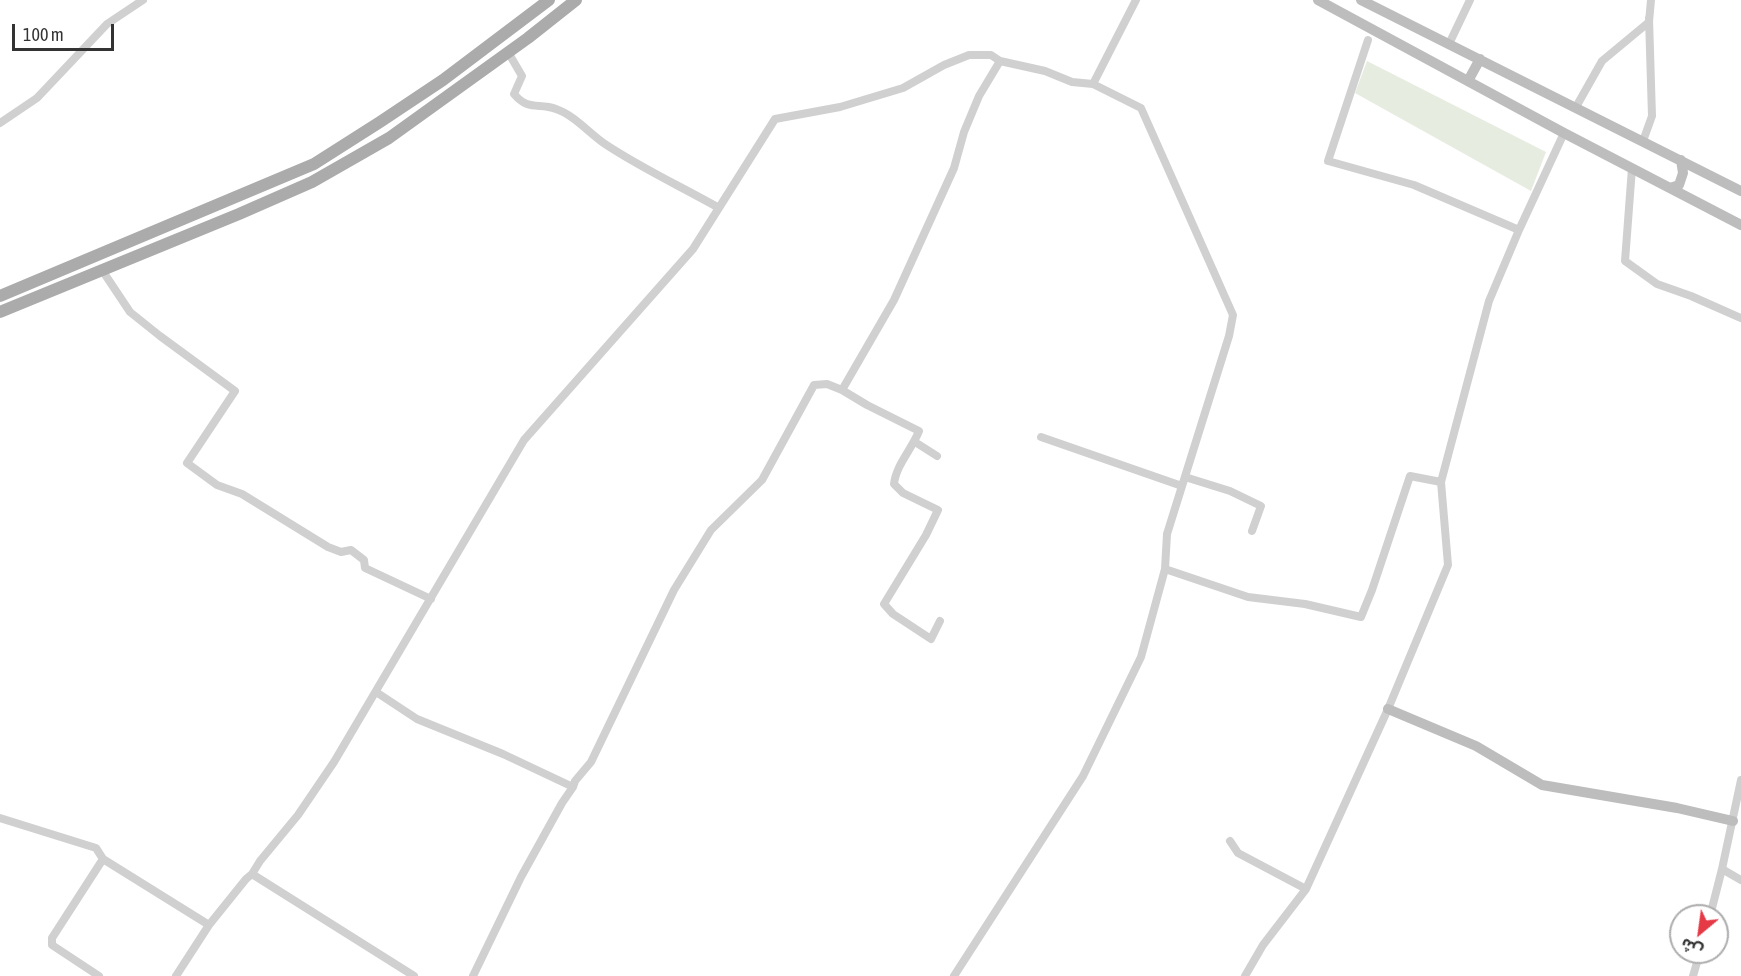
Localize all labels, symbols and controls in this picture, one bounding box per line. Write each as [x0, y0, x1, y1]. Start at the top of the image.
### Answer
scale bar [15, 12, 117, 50]
text: 100 m [23, 24, 64, 45]
north arrow [1669, 904, 1729, 964]
text: ش [1677, 935, 1705, 961]

